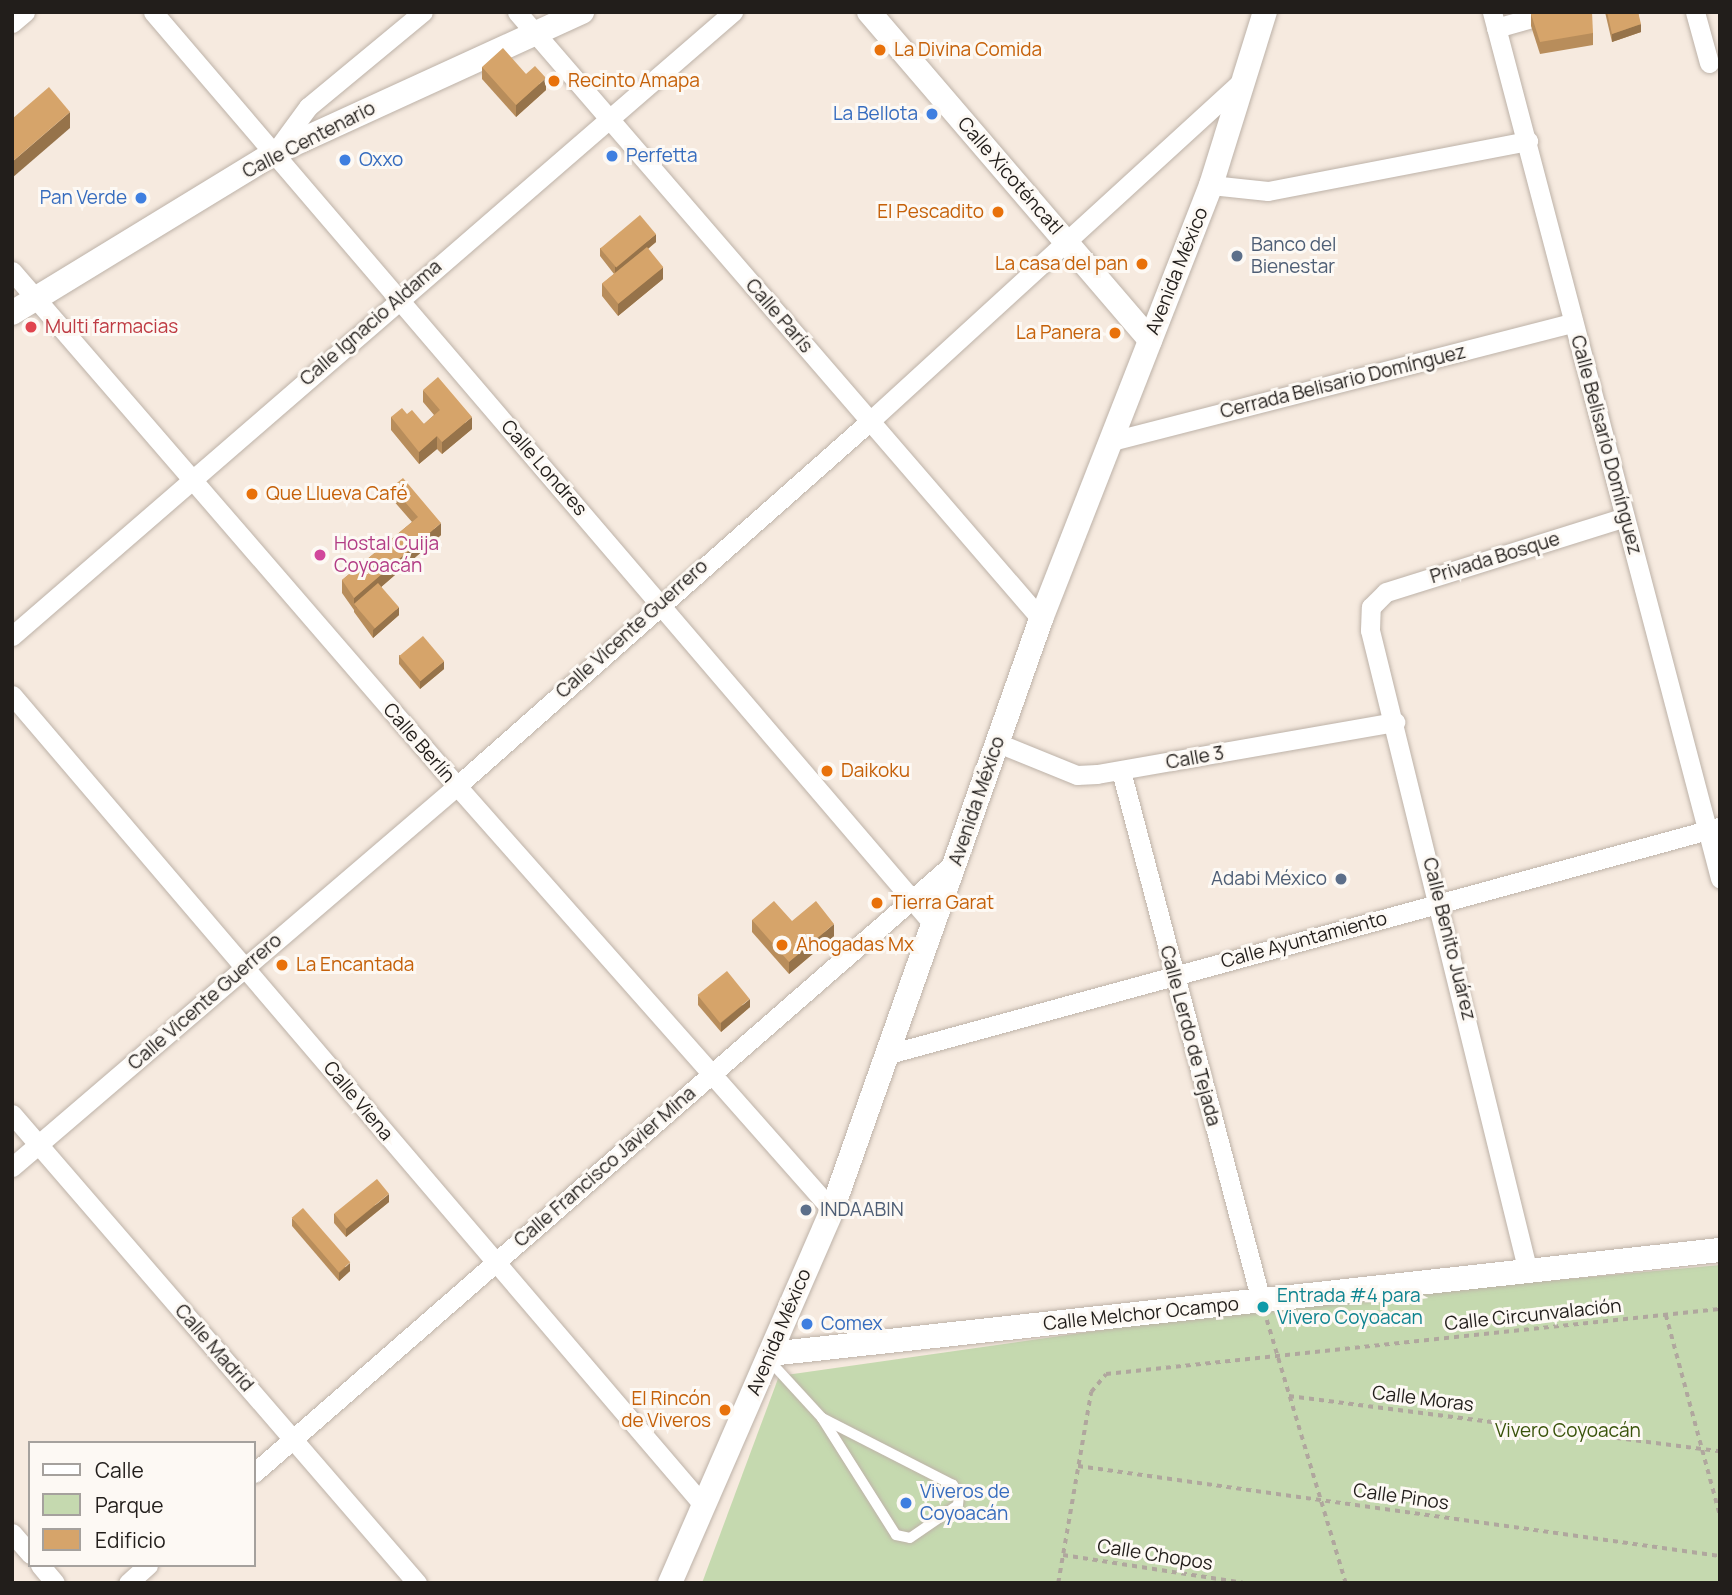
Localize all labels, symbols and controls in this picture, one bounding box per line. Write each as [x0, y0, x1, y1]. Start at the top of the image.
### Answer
place label: La Divina Comida [894, 39, 1042, 61]
marker: La Divina Comida [872, 42, 888, 58]
place label: Recinto Amapa [568, 70, 700, 92]
marker: Recinto Amapa [546, 73, 562, 89]
street label: Calle Centenario [239, 97, 379, 183]
place label: La Bellota [833, 103, 918, 125]
marker: La Bellota [924, 106, 940, 122]
street label: Calle Xicoténcatl [953, 113, 1067, 239]
place label: Perfetta [626, 145, 697, 167]
marker: Perfetta [604, 148, 620, 164]
place label: Oxxo [359, 149, 403, 171]
marker: Oxxo [337, 152, 353, 168]
place label: Pan Verde [40, 187, 127, 209]
marker: Pan Verde [133, 190, 149, 206]
place label: El Pescadito [877, 201, 984, 223]
marker: El Pescadito [990, 204, 1006, 220]
street label: Avenida México [1141, 204, 1213, 338]
place label: Banco del Bienestar [1251, 234, 1336, 278]
marker: Banco del Bienestar [1229, 248, 1245, 264]
place label: La casa del pan [995, 253, 1128, 275]
street label: Calle Ignacio Aldama [296, 255, 446, 391]
marker: La casa del pan [1134, 256, 1150, 272]
street label: Calle París [741, 274, 817, 358]
place label: Multi farmacias [45, 316, 178, 338]
marker: Multi farmacias [23, 319, 39, 335]
place label: La Panera [1016, 322, 1101, 344]
marker: La Panera [1107, 325, 1123, 341]
street label: Calle Belisario Domínguez [1566, 333, 1646, 557]
street label: Cerrada Belisario Domínguez [1218, 340, 1468, 424]
street label: Calle Londres [496, 416, 592, 520]
place label: Que Llueva Café [266, 483, 408, 505]
marker: Que Llueva Café [244, 486, 260, 502]
street label: Privada Bosque [1427, 527, 1563, 589]
place label: Hostal Cuija Coyoacán [334, 533, 439, 577]
marker: Hostal Cuija Coyoacán [312, 547, 328, 563]
street label: Calle Vicente Guerrero [551, 555, 713, 703]
street label: Calle Berlín [378, 699, 460, 787]
street label: Avenida México [944, 733, 1010, 869]
street label: Calle 3 [1164, 742, 1226, 774]
place label: Daikoku [841, 760, 910, 782]
marker: Daikoku [819, 763, 835, 779]
street label: Calle Benito Juárez [1418, 855, 1480, 1023]
place label: Adabi México [1211, 868, 1327, 890]
marker: Adabi México [1333, 871, 1349, 887]
place label: Tierra Garat [891, 892, 994, 914]
marker: Tierra Garat [869, 895, 885, 911]
street label: Calle Ayuntamiento [1219, 907, 1389, 973]
street label: Calle Vicente Guerrero [123, 929, 287, 1075]
place label: Ahogadas Mx [796, 934, 914, 956]
marker: Ahogadas Mx [774, 937, 790, 953]
street label: Calle Lerdo de Tejada [1155, 943, 1225, 1129]
place label: La Encantada [296, 954, 414, 976]
marker: La Encantada [274, 957, 290, 973]
street label: Calle Viena [318, 1057, 398, 1145]
street label: Calle Francisco Javier Mina [510, 1082, 700, 1252]
place label: INDAABIN [820, 1199, 904, 1221]
marker: INDAABIN [798, 1202, 814, 1218]
street label: Avenida México [742, 1265, 816, 1399]
place label: Entrada #4 para Vivero Coyoacan [1277, 1285, 1423, 1329]
street label: Calle Melchor Ocampo [1042, 1292, 1240, 1336]
street label: Calle Circunvalación [1444, 1294, 1622, 1336]
marker: Entrada #4 para Vivero Coyoacan [1255, 1299, 1271, 1315]
street label: Calle Madrid [170, 1300, 258, 1396]
place label: Comex [821, 1313, 883, 1335]
marker: Comex [799, 1316, 815, 1332]
street label: Calle Moras [1371, 1381, 1475, 1417]
place label: El Rincón de Viveros [621, 1388, 711, 1432]
marker: El Rincón de Viveros [717, 1402, 733, 1418]
park label: Vivero Coyoacán [1495, 1420, 1641, 1442]
legend [28, 1441, 256, 1567]
text: Calle [95, 1456, 144, 1484]
street label: Calle Pinos [1352, 1479, 1450, 1515]
place label: Viveros de Coyoacán [920, 1481, 1010, 1525]
text: Parque [95, 1491, 164, 1519]
marker: Viveros de Coyoacán [898, 1495, 914, 1511]
text: Edificio [95, 1526, 166, 1554]
street label: Calle Chopos [1096, 1535, 1214, 1575]

